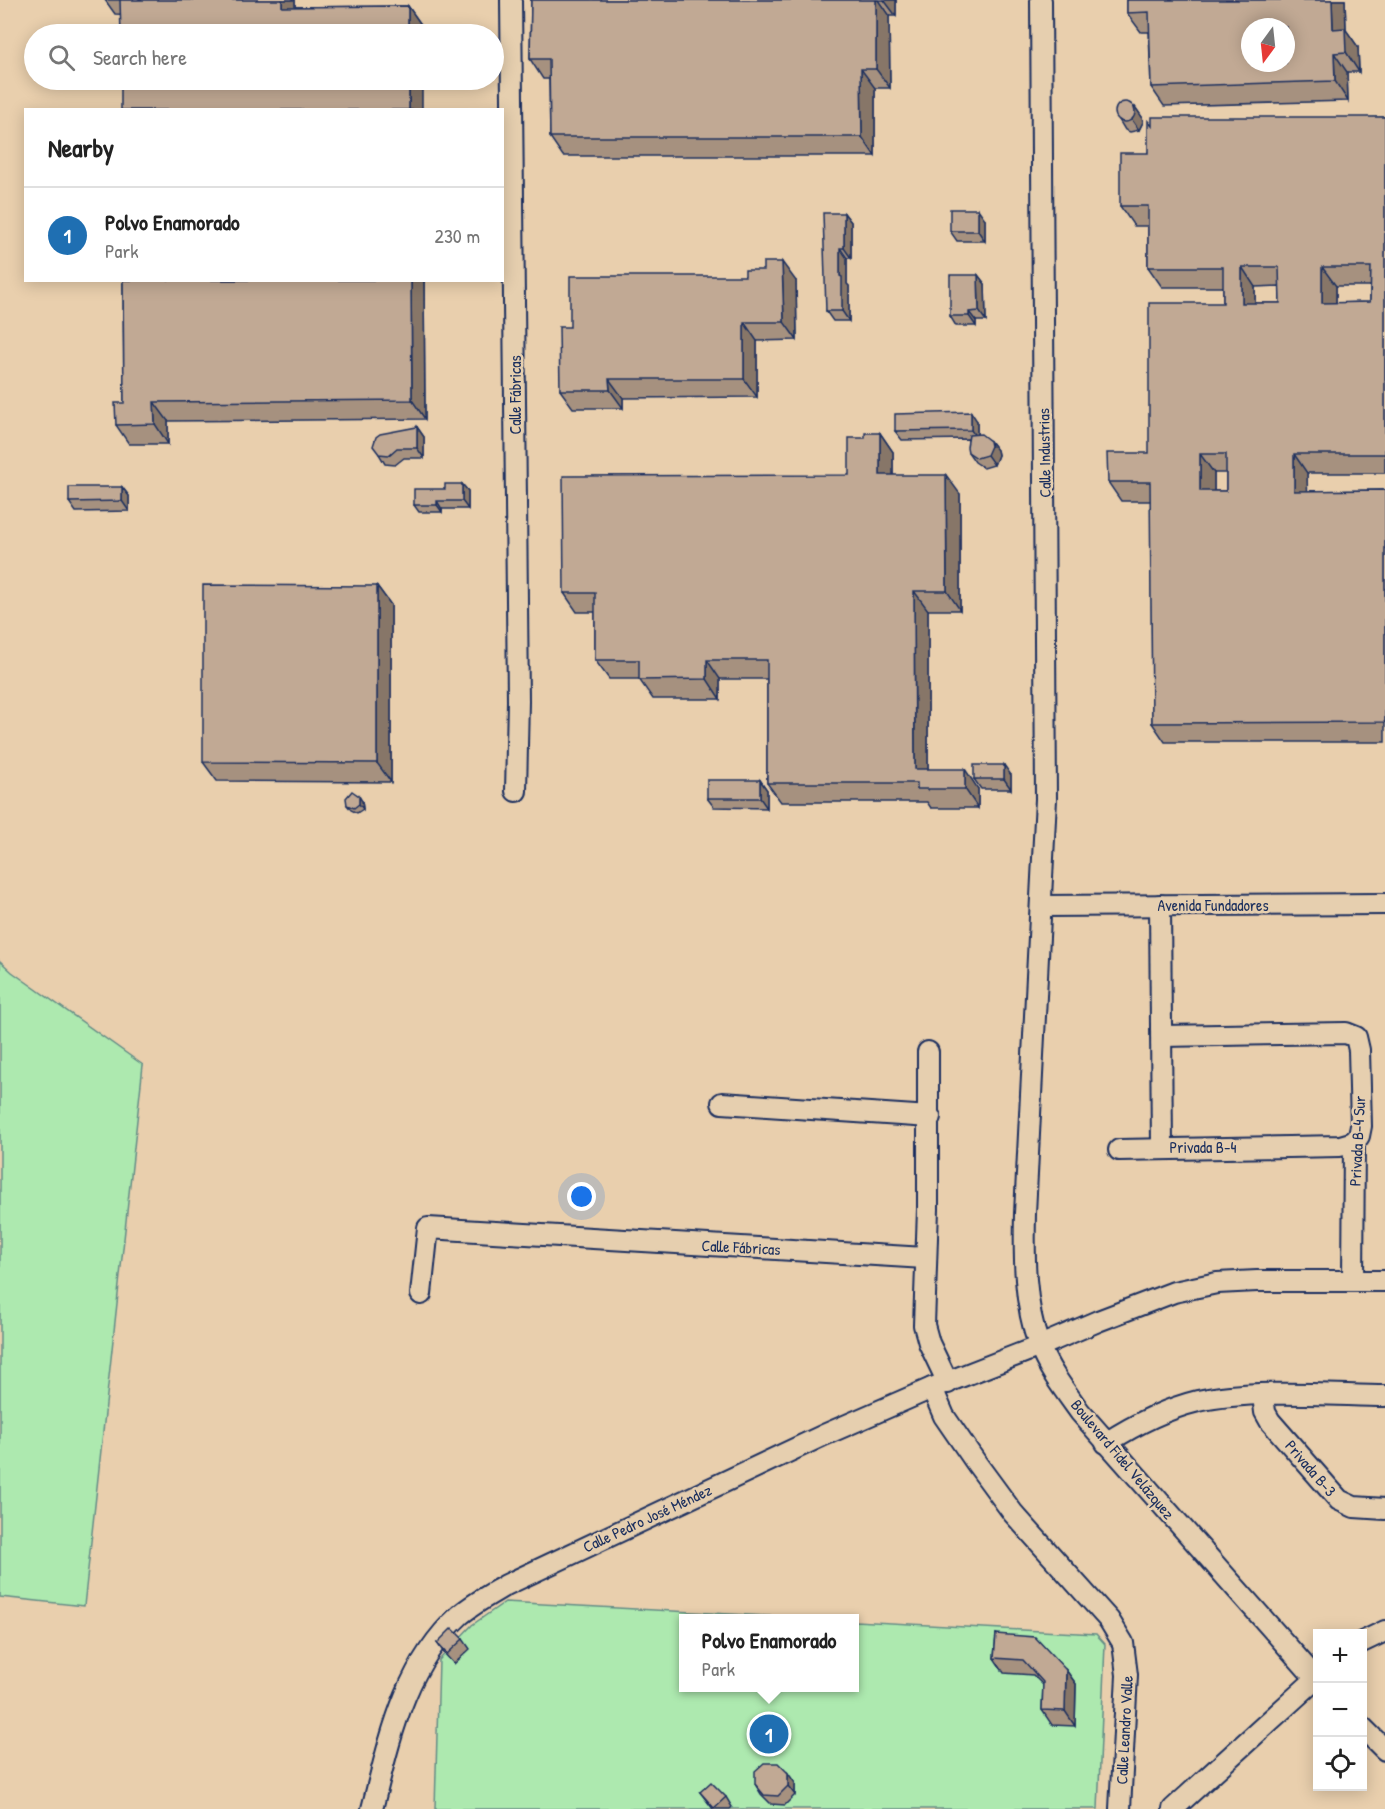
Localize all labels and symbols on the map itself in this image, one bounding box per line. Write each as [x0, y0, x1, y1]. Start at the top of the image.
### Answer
north arrow [1241, 18, 1295, 72]
street label: Calle Fábricas [504, 355, 526, 435]
street label: Calle Industrias [1032, 408, 1056, 498]
street label: Avenida Fundadores [1157, 894, 1269, 916]
street label: Privada B-4 Sur [1344, 1095, 1370, 1187]
street label: Privada B-4 [1170, 1136, 1236, 1158]
your location [567, 1182, 596, 1211]
street label: Calle Fábricas [701, 1234, 781, 1260]
street label: Boulevard Fidel Velázquez [1066, 1394, 1180, 1524]
street label: Privada B-3 [1280, 1435, 1342, 1501]
street label: Calle Pedro José Méndez [579, 1478, 715, 1557]
street label: Calle Leandro Valle [1110, 1674, 1138, 1785]
pin: 1 [750, 1712, 788, 1756]

